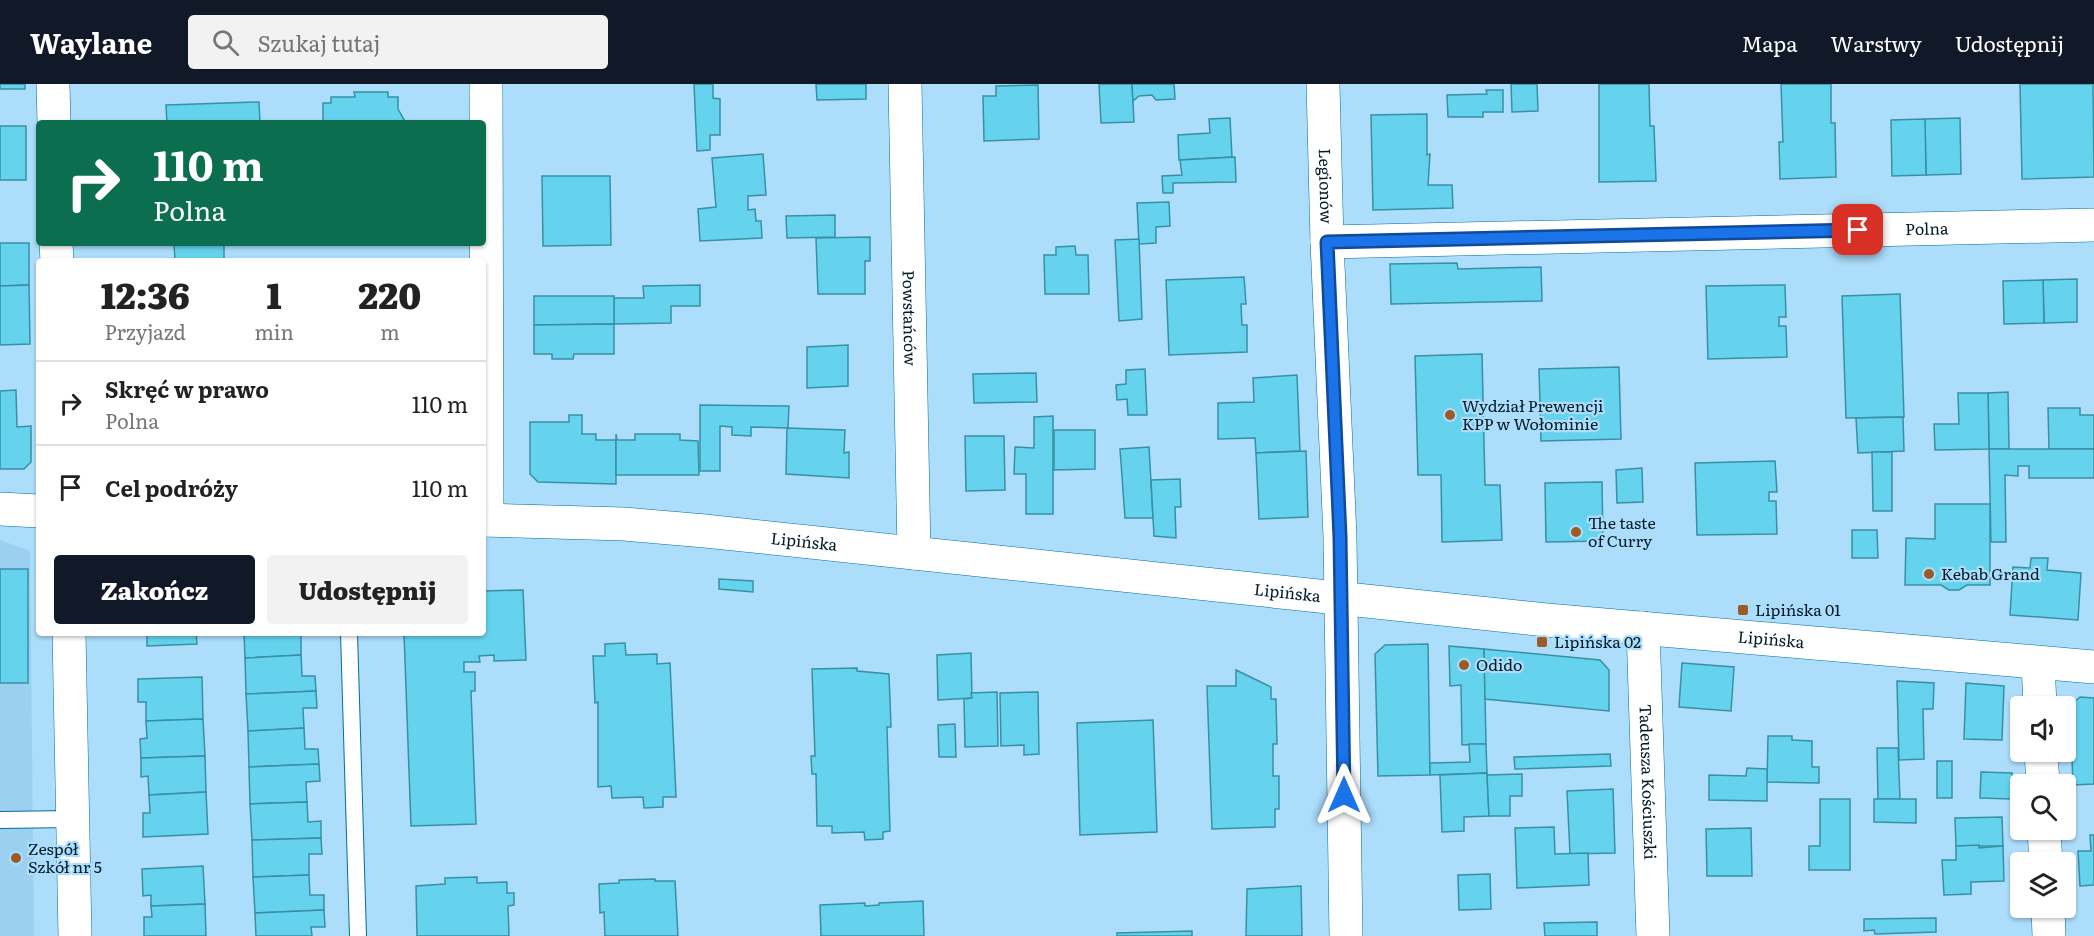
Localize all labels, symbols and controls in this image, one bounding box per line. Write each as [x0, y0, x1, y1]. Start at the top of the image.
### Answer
search box [188, 15, 608, 69]
text: Waylane [30, 21, 152, 63]
icon: search [209, 26, 242, 59]
text: Szukaj tutaj [257, 26, 380, 59]
text: Mapa [1742, 27, 1798, 58]
text: Warstwy [1831, 27, 1922, 58]
text: Udostępnij [1955, 27, 2064, 58]
text: 110 m [153, 132, 264, 194]
icon: right [54, 144, 132, 222]
street label: Legionów [1314, 148, 1340, 224]
text: Polna [153, 189, 226, 229]
pin [1832, 204, 1883, 255]
icon: arrive [1841, 213, 1874, 246]
street label: Polna [1905, 215, 1949, 240]
text: 12:36 [101, 267, 190, 320]
text: 1 [267, 267, 282, 320]
text: 220 [358, 267, 421, 320]
street label: Powstańców [898, 270, 923, 366]
text: Przyjazd [105, 316, 186, 346]
text: min [254, 316, 294, 346]
text: m [380, 316, 400, 346]
text: Skręć w prawo [105, 372, 269, 405]
icon: right [54, 387, 87, 420]
text: 110 m [412, 387, 468, 420]
place label: Wydział Prewencji KPP w Wołominie [1462, 393, 1603, 435]
text: Polna [105, 405, 159, 435]
marker: Wydział Prewencji KPP w Wołominie [1443, 408, 1457, 422]
icon: arrive [54, 471, 87, 504]
text: Cel podróży [105, 471, 238, 504]
text: 110 m [412, 471, 468, 504]
place label: The taste of Curry [1588, 510, 1656, 552]
street label: Lipińska [770, 525, 839, 556]
marker: The taste of Curry [1569, 525, 1583, 539]
button: Zakończ [54, 555, 255, 624]
button: Udostępnij [267, 555, 468, 624]
place label: Kebab Grand [1941, 561, 2040, 585]
marker: Kebab Grand [1922, 567, 1936, 581]
street label: Lipińska [1253, 576, 1322, 607]
place label: Lipińska 01 [1755, 597, 1841, 621]
marker: Lipińska 01 [1736, 603, 1750, 617]
street label: Lipińska [1737, 624, 1806, 653]
place label: Lipińska 02 [1554, 629, 1641, 653]
marker: Lipińska 02 [1535, 635, 1549, 649]
place label: Odido [1476, 652, 1522, 676]
marker: Odido [1457, 658, 1471, 672]
map controls [2010, 696, 2076, 918]
button: sound [2010, 696, 2076, 762]
street label: Tadeusza Kościuszki [1634, 704, 1664, 860]
position arrow [1312, 763, 1376, 827]
button: search [2010, 774, 2076, 840]
place label: Zespół Szkół nr 5 [28, 836, 102, 878]
marker: Zespół Szkół nr 5 [9, 851, 23, 865]
button: layers [2010, 852, 2076, 918]

